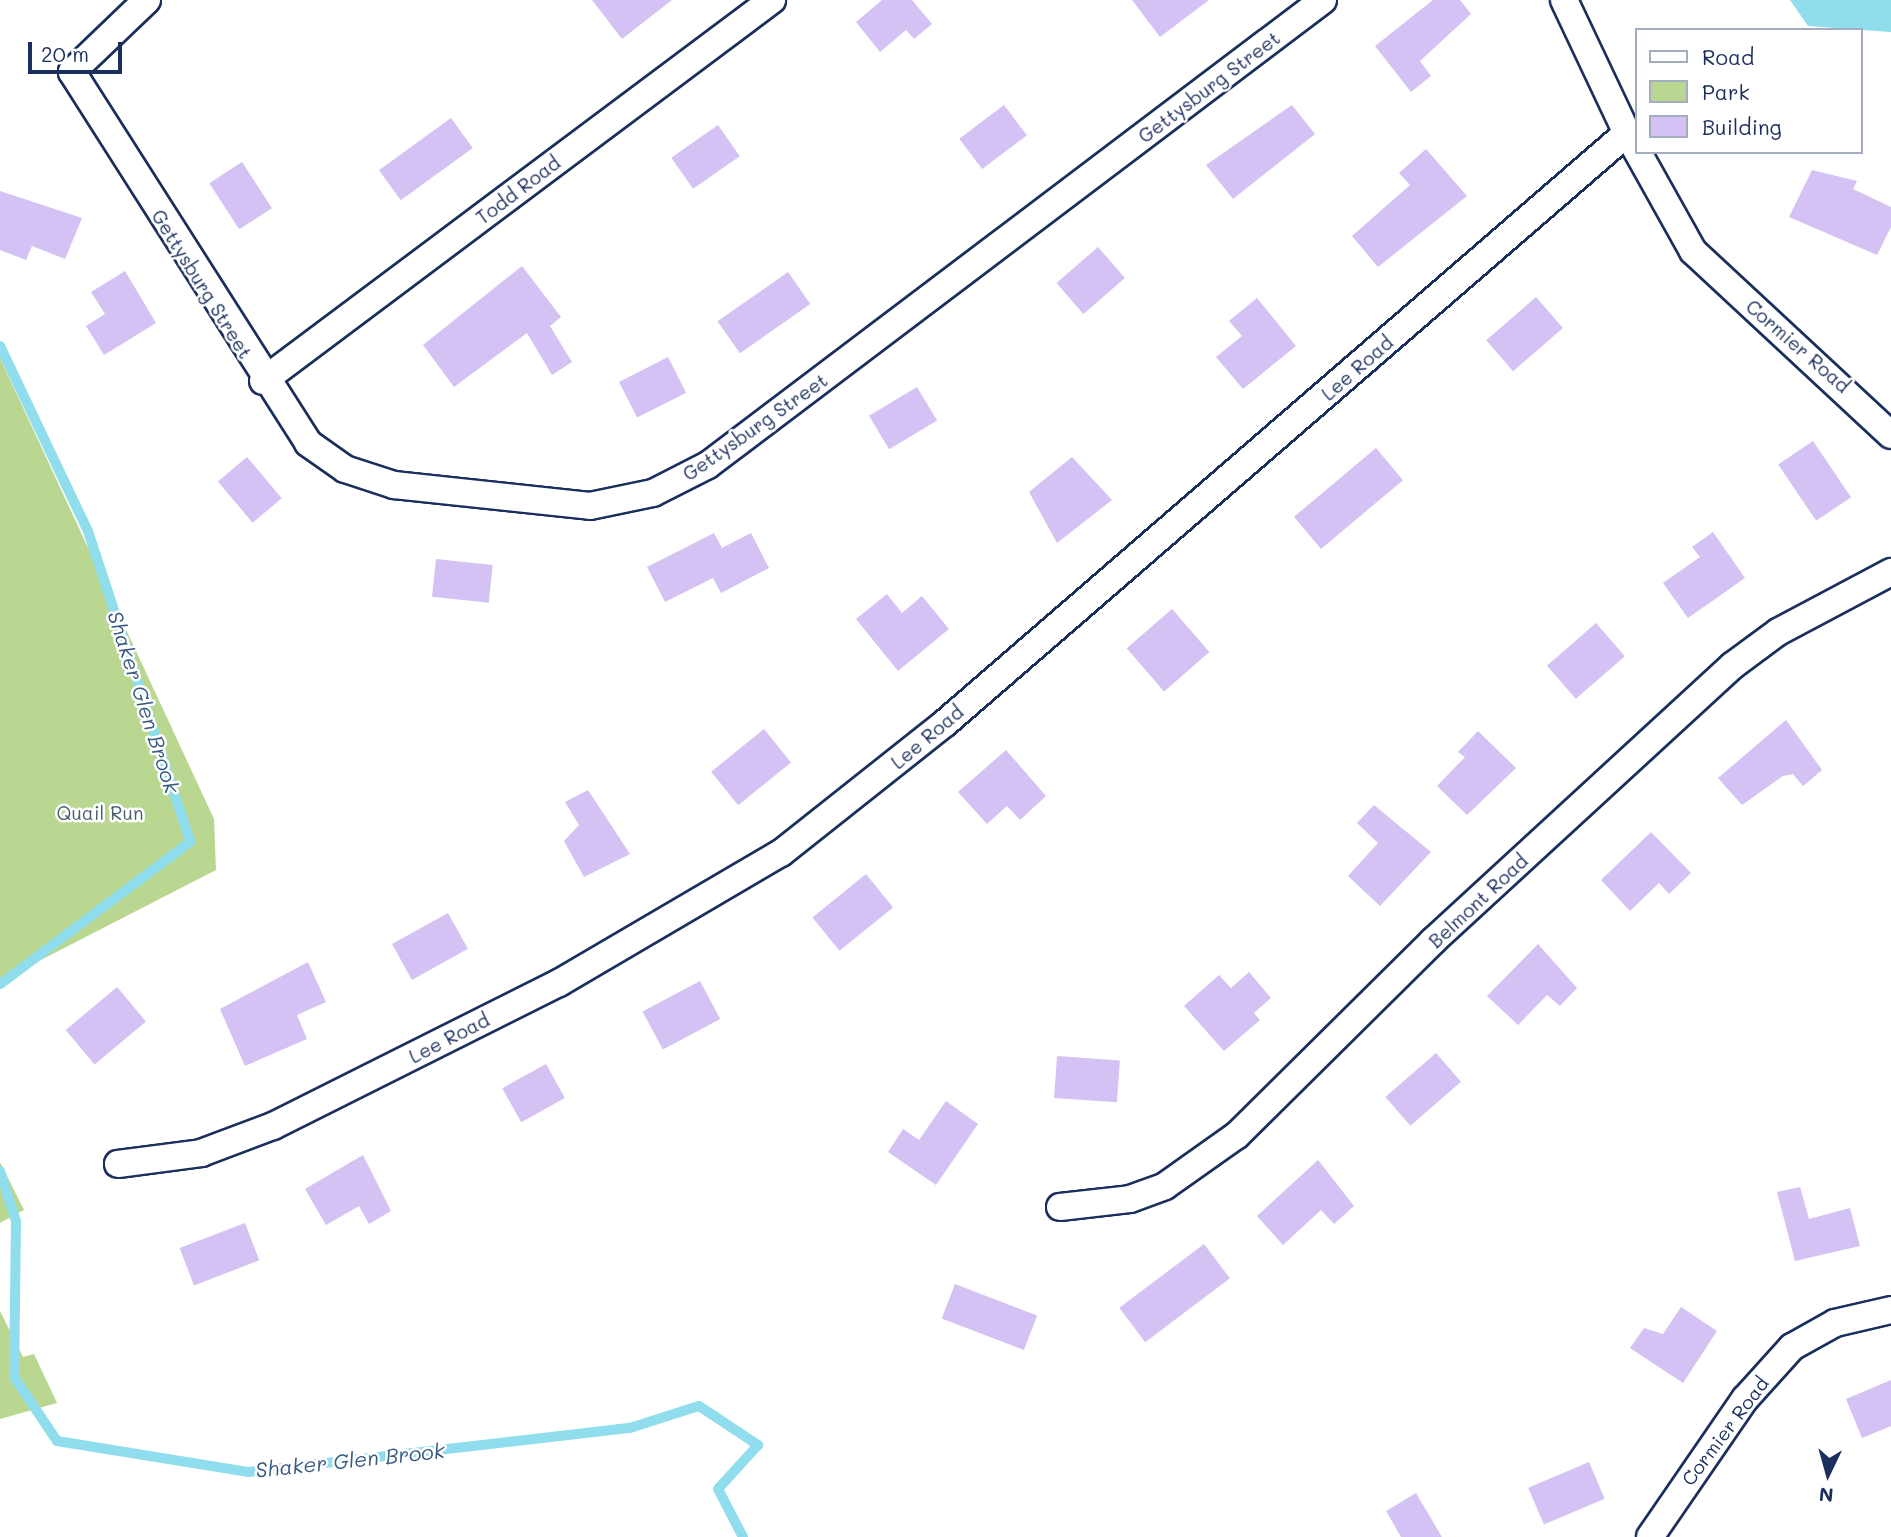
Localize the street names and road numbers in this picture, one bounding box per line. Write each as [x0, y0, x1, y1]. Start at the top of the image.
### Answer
street label: Gettysburg Street [1134, 26, 1284, 148]
street label: Todd Road [471, 151, 565, 229]
street label: Gettysburg Street [147, 205, 257, 363]
street label: Cormier Road [1741, 295, 1855, 397]
street label: Lee Road [1317, 331, 1397, 405]
street label: Gettysburg Street [678, 369, 832, 485]
street label: Lee Road [886, 700, 968, 774]
street label: Belmont Road [1424, 849, 1532, 953]
street label: Lee Road [405, 1008, 493, 1068]
street label: Cormier Road [1677, 1372, 1773, 1490]

